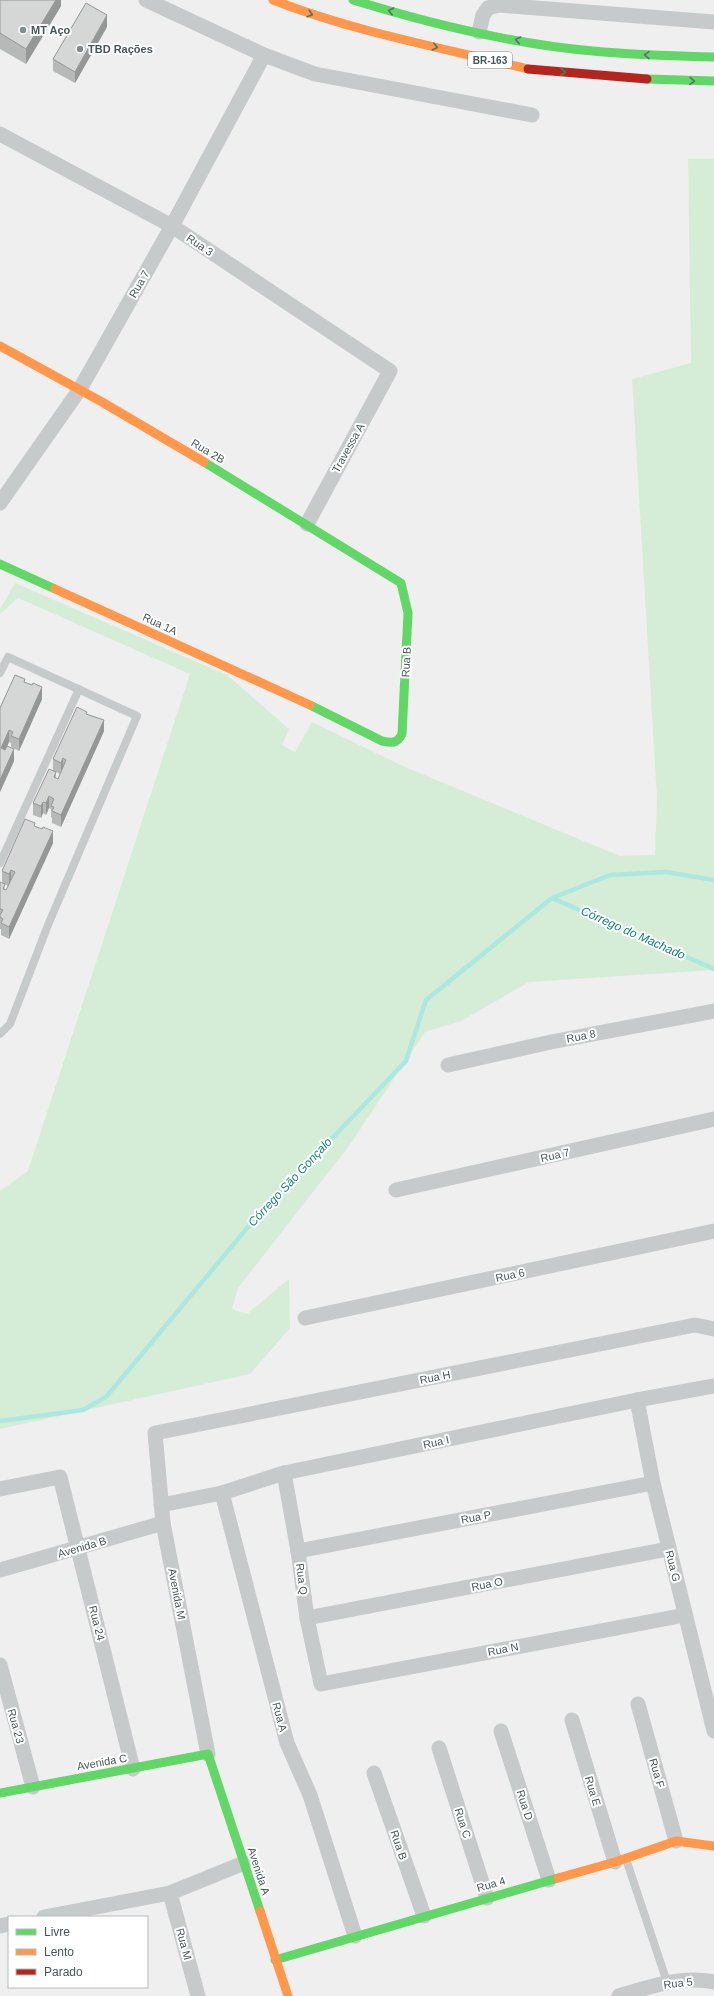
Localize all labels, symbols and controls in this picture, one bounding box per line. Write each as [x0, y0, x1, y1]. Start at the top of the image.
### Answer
one-way arrow [388, 8, 394, 16]
one-way arrow [306, 9, 313, 18]
place label: MT Aço [31, 24, 71, 36]
marker: MT Aço [18, 25, 28, 35]
one-way arrow [515, 36, 521, 45]
one-way arrow [432, 42, 439, 50]
place label: TBD Rações [88, 43, 153, 55]
marker: TBD Rações [75, 44, 85, 54]
one-way arrow [644, 51, 650, 59]
road number: BR-163 [468, 52, 512, 68]
one-way arrow [560, 67, 566, 76]
one-way arrow [689, 77, 695, 85]
street label: Rua 3 [184, 232, 216, 258]
street label: Rua 7 [126, 268, 152, 300]
street label: Travessa A [330, 421, 367, 475]
street label: Rua 2B [189, 436, 227, 466]
street label: Rua 1A [141, 611, 180, 637]
street label: Rua B [399, 646, 413, 678]
water label: Córrego do Machado [579, 904, 688, 962]
street label: Rua 8 [565, 1027, 597, 1045]
water label: Córrego São Gonçalo [245, 1135, 335, 1229]
street label: Rua 7 [539, 1146, 571, 1164]
street label: Rua 6 [494, 1266, 526, 1284]
street label: Rua H [419, 1368, 451, 1386]
street label: Rua I [422, 1433, 450, 1451]
street label: Rua P [460, 1508, 492, 1526]
street label: Avenida B [56, 1534, 108, 1560]
street label: Rua G [663, 1549, 683, 1583]
street label: Rua Q [294, 1562, 310, 1596]
street label: Avenida M [166, 1567, 188, 1621]
street label: Rua O [470, 1575, 504, 1593]
street label: Rua 24 [87, 1604, 107, 1642]
street label: Rua N [487, 1640, 519, 1658]
street label: Rua A [270, 1701, 290, 1734]
street label: Rua 23 [6, 1707, 26, 1745]
street label: Avenida C [76, 1752, 128, 1772]
street label: Rua F [647, 1757, 667, 1789]
street label: Rua E [583, 1775, 603, 1807]
street label: Rua D [514, 1788, 536, 1822]
street label: Rua C [452, 1806, 474, 1840]
street label: Rua B [388, 1829, 410, 1861]
street label: Avenida A [246, 1846, 273, 1897]
street label: Rua 4 [475, 1874, 507, 1894]
legend [8, 1916, 148, 1988]
text: Livre [44, 1925, 70, 1939]
street label: Rua M [174, 1927, 194, 1961]
text: Lento [44, 1945, 74, 1959]
text: Parado [44, 1965, 83, 1979]
street label: Rua 5 [663, 1975, 693, 1991]

